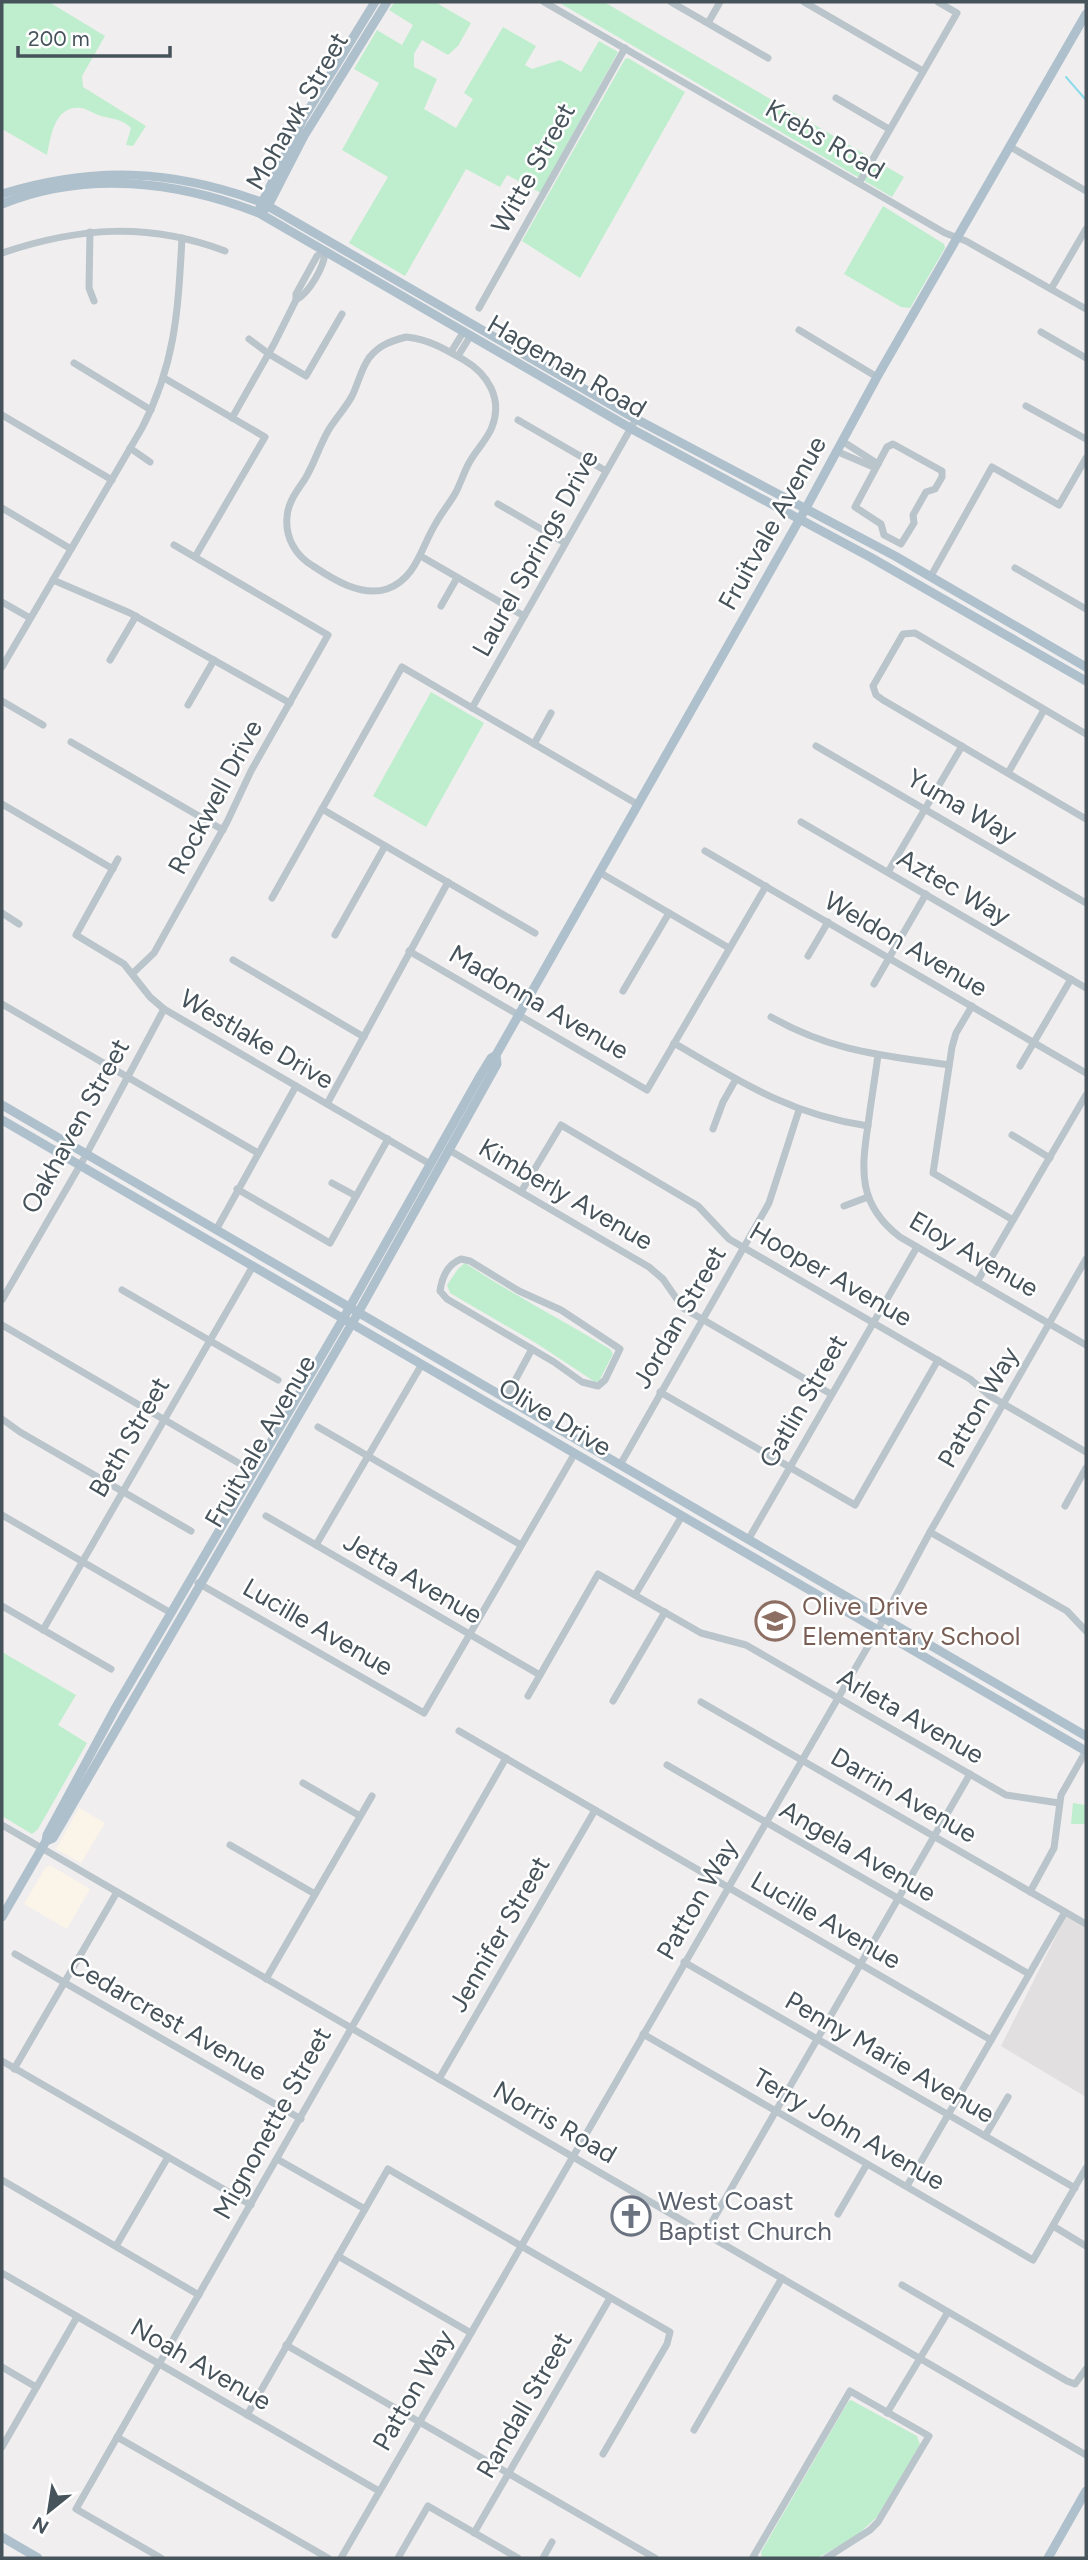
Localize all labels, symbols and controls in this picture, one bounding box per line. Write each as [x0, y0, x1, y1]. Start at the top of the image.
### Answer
scale bar [18, 14, 170, 58]
text: 200 m [28, 26, 90, 51]
street label: Mohawk Street [239, 26, 355, 196]
street label: Krebs Road [760, 92, 890, 186]
street label: Witte Street [484, 97, 582, 239]
street label: Hageman Road [482, 308, 652, 424]
street label: Fruitvale Avenue [711, 431, 833, 615]
street label: Laurel Springs Drive [465, 444, 605, 662]
street label: Rockwell Drive [161, 714, 269, 880]
street label: Yuma Way [901, 762, 1023, 850]
street label: Aztec Way [892, 842, 1017, 932]
street label: Weldon Avenue [819, 884, 993, 1004]
street label: Madonna Avenue [443, 938, 635, 1066]
street label: Westlake Drive [174, 982, 340, 1096]
street label: Oakhaven Street [14, 1033, 136, 1219]
street label: Kimberly Avenue [473, 1131, 659, 1257]
street label: Eloy Avenue [904, 1204, 1044, 1304]
street label: Hooper Avenue [744, 1215, 918, 1333]
street label: Jordan Street [625, 1240, 733, 1394]
street label: Gatlin Street [752, 1329, 854, 1473]
street label: Patton Way [931, 1341, 1026, 1473]
street label: Fruitvale Avenue [198, 1349, 322, 1533]
street label: Beth Street [82, 1371, 176, 1503]
street label: Olive Drive [493, 1371, 617, 1463]
street label: Jetta Avenue [338, 1525, 488, 1631]
street label: Lucille Avenue [237, 1571, 399, 1683]
place label: Olive Drive Elementary School [802, 1590, 1020, 1652]
school or university icon: Olive Drive Elementary School [754, 1600, 796, 1642]
street label: Arleta Avenue [832, 1661, 990, 1771]
street label: Darrin Avenue [825, 1740, 983, 1850]
street label: Angela Avenue [774, 1793, 942, 1909]
street label: Patton Way [650, 1833, 745, 1965]
street label: Jennifer Street [442, 1850, 557, 2017]
street label: Lucille Avenue [745, 1864, 907, 1976]
street label: Cedarcrest Avenue [63, 1948, 273, 2088]
street label: Penny Marie Avenue [780, 1984, 1000, 2130]
street label: Mignonette Street [206, 2021, 338, 2225]
street label: Terry John Avenue [747, 2061, 951, 2197]
street label: Norris Road [488, 2074, 622, 2170]
place label: West Coast Baptist Church [658, 2185, 832, 2247]
church icon: West Coast Baptist Church [610, 2195, 652, 2237]
street label: Noah Avenue [125, 2311, 277, 2417]
street label: Patton Way [366, 2324, 461, 2456]
street label: Randall Street [469, 2326, 579, 2484]
north arrow [14, 2476, 84, 2546]
text: N [29, 2512, 53, 2539]

